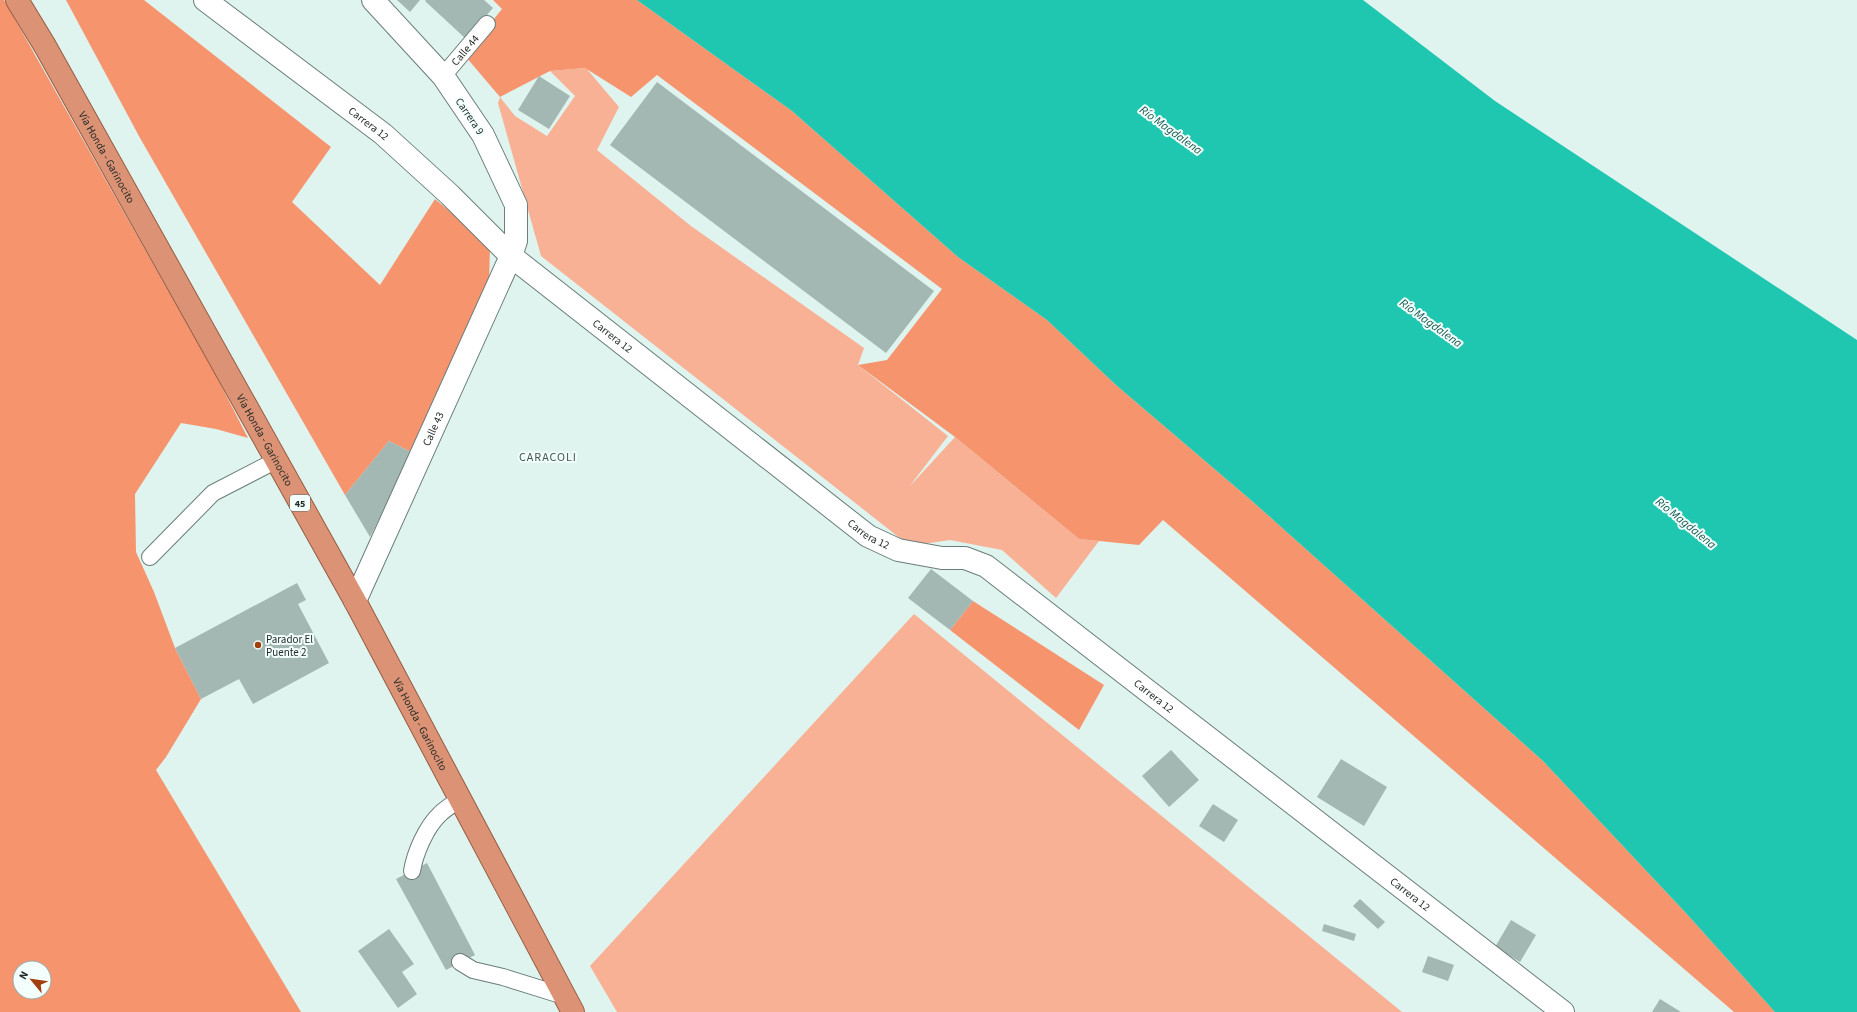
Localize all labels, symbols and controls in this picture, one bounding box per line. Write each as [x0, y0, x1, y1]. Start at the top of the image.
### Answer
street label: Calle 44 [448, 31, 483, 69]
street label: Carrera 9 [452, 95, 487, 138]
water label: Río Magdalena [1136, 102, 1206, 159]
street label: Carrera 12 [345, 104, 392, 144]
street label: Vía Honda - Garinocito [75, 109, 138, 206]
water label: Río Magdalena [1396, 295, 1466, 352]
street label: Carrera 12 [589, 316, 636, 357]
street label: Vía Honda - Garinocito [233, 391, 296, 489]
street label: Calle 43 [419, 409, 448, 449]
district label: CARACOLI [519, 449, 577, 466]
water label: Río Magdalena [1652, 494, 1720, 554]
road number: 45 [290, 495, 310, 511]
street label: Carrera 12 [844, 516, 892, 553]
place label: Parador El Puente 2 [266, 632, 313, 660]
marker: Parador El Puente 2 [253, 640, 263, 650]
street label: Vía Honda - Garinocito [389, 675, 451, 774]
street label: Carrera 12 [1130, 676, 1177, 717]
street label: Carrera 12 [1387, 874, 1433, 915]
north arrow [12, 960, 52, 1000]
text: N [15, 969, 32, 982]

